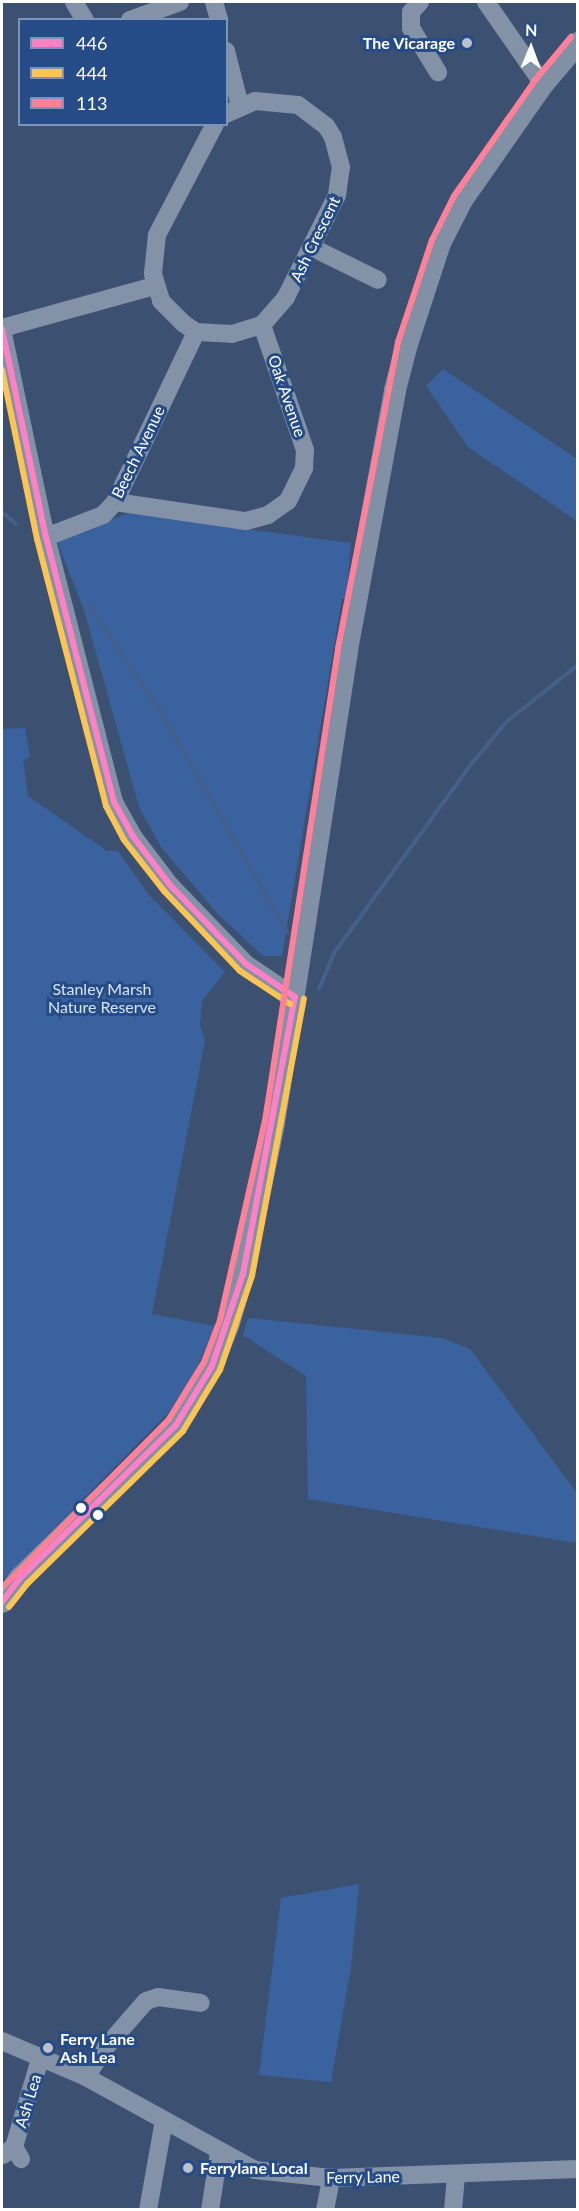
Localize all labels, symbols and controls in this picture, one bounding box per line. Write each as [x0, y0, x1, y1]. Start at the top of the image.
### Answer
legend [18, 18, 228, 126]
north arrow [501, 18, 561, 78]
text: N [525, 20, 538, 39]
text: 446 [76, 32, 107, 54]
place label: The Vicarage [362, 33, 455, 53]
marker: The Vicarage [460, 36, 474, 50]
text: 444 [76, 62, 107, 84]
text: 113 [76, 92, 107, 114]
street label: Ash Crescent [286, 193, 344, 285]
street label: Oak Avenue [264, 352, 310, 440]
street label: Beech Avenue [107, 403, 169, 501]
park label: Stanley Marsh Nature Reserve [48, 979, 156, 1017]
unlabelled marker [75, 1502, 87, 1514]
unlabelled marker [92, 1509, 104, 1521]
place label: Ferry Lane Ash Lea [60, 2029, 135, 2067]
marker: Ferry Lane Ash Lea [41, 2041, 55, 2055]
street label: Ash Lea [11, 2072, 45, 2130]
place label: Ferrylane Local [200, 2158, 308, 2178]
marker: Ferrylane Local [181, 2161, 195, 2175]
street label: Ferry Lane [326, 2167, 400, 2187]

